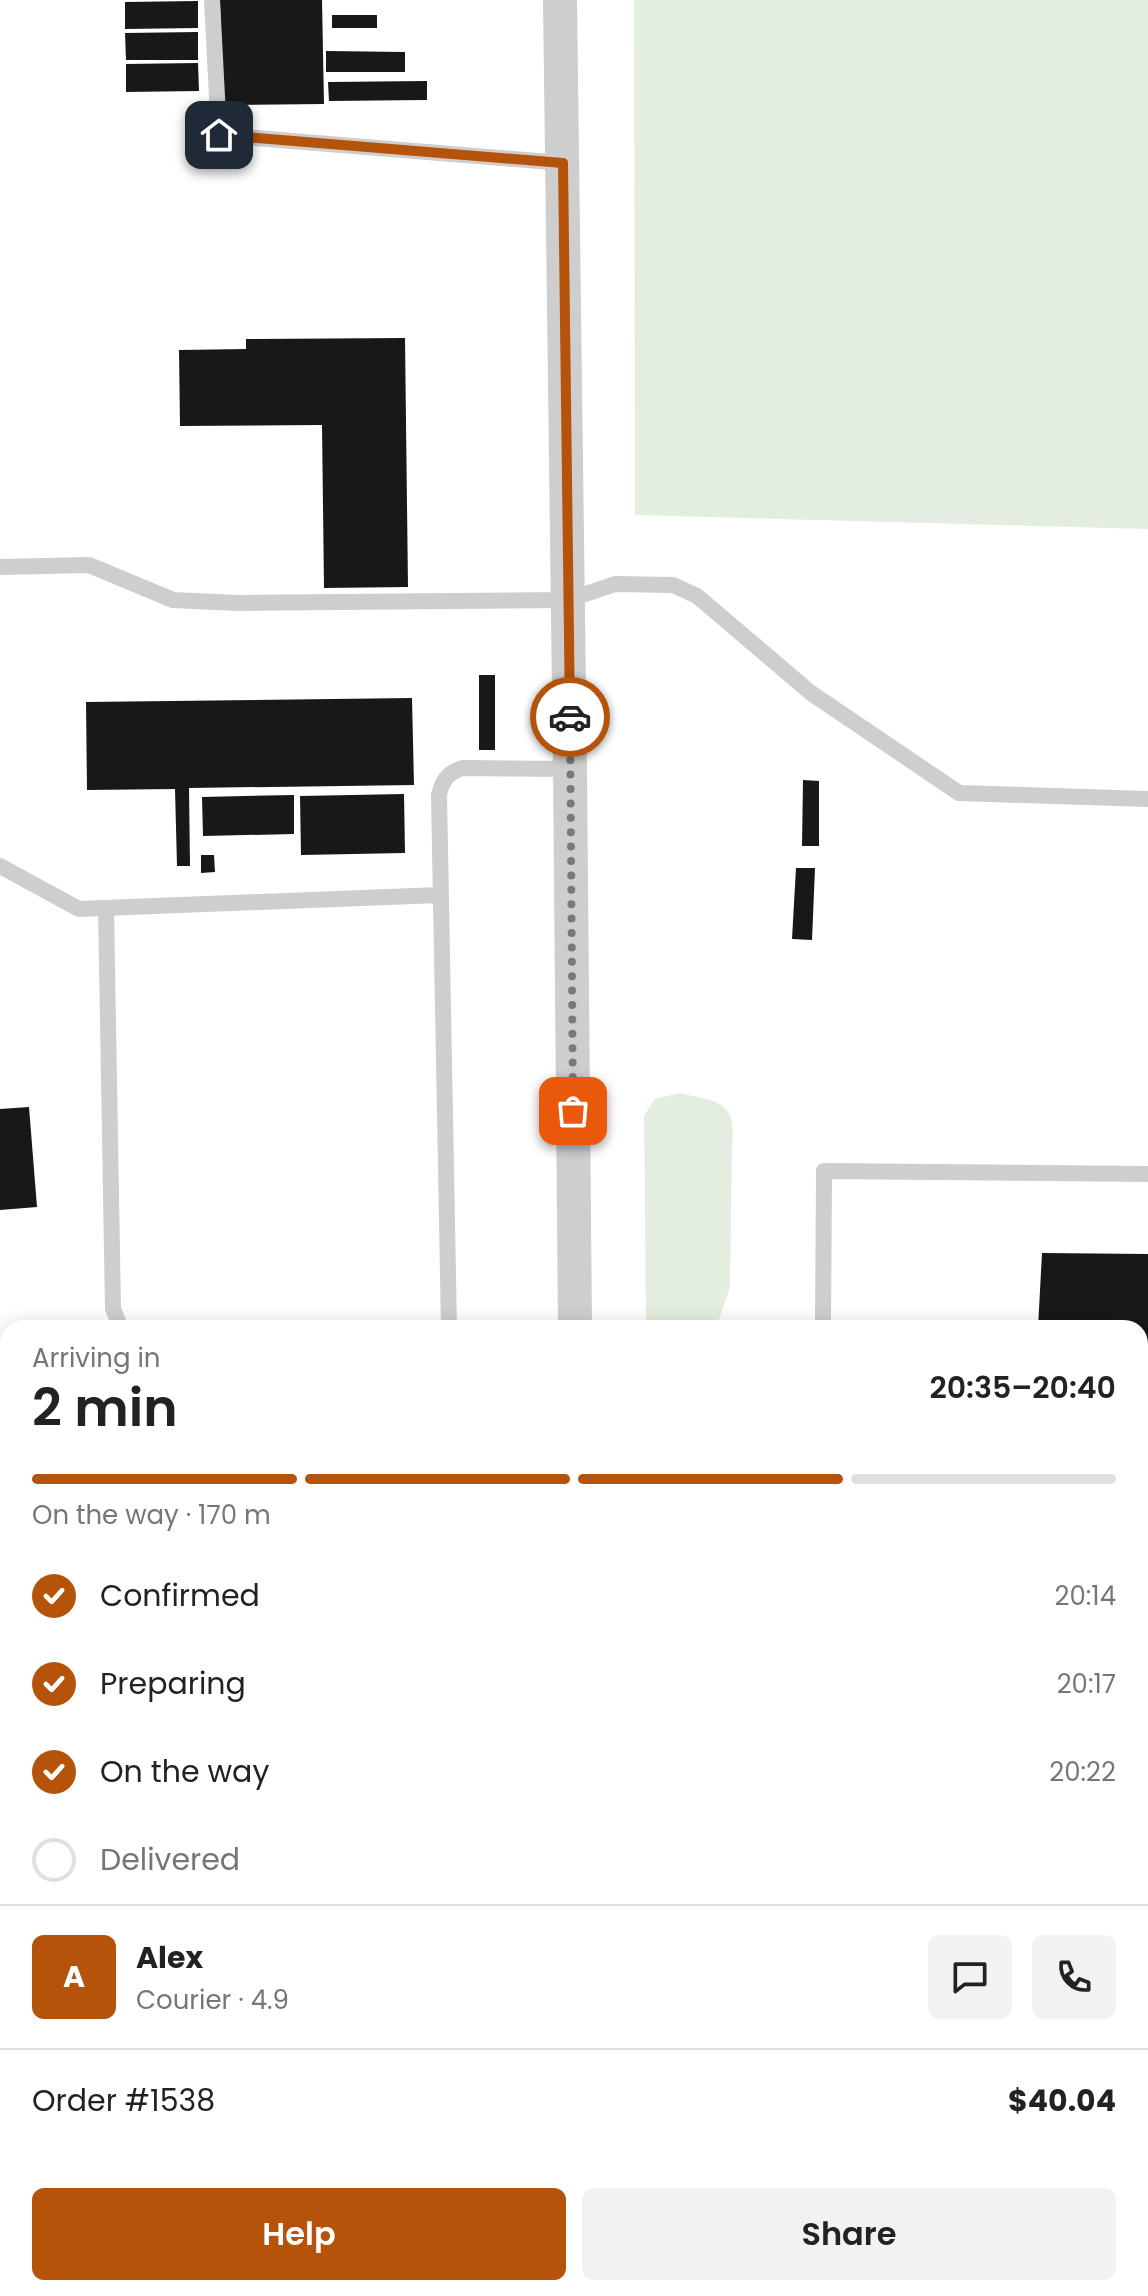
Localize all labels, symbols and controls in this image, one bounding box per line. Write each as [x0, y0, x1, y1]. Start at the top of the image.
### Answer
pin [185, 101, 253, 169]
icon: home [197, 113, 241, 157]
courier [530, 677, 610, 757]
icon: car [548, 695, 592, 739]
pin [539, 1077, 607, 1145]
icon: bag [551, 1089, 595, 1133]
text: Arriving in [32, 1340, 161, 1376]
text: 20:35–20:40 [929, 1366, 1116, 1409]
text: 2 min [32, 1371, 178, 1444]
text: On the way · 170 m [32, 1497, 271, 1533]
icon: check [32, 1574, 76, 1618]
text: Confirmed [100, 1574, 260, 1617]
text: 20:14 [1055, 1578, 1116, 1614]
icon: check [32, 1662, 76, 1706]
text: Preparing [100, 1662, 246, 1705]
text: 20:17 [1057, 1666, 1116, 1702]
icon: check [32, 1750, 76, 1794]
text: On the way [100, 1750, 269, 1793]
text: 20:22 [1049, 1754, 1116, 1790]
text: Delivered [100, 1838, 240, 1881]
button: chat [928, 1935, 1012, 2019]
button: phone [1032, 1935, 1116, 2019]
text: Alex [136, 1936, 203, 1979]
text: A [63, 1955, 85, 1998]
text: Courier · 4.9 [136, 1982, 289, 2018]
text: Order #1538 [32, 2079, 215, 2122]
text: $40.04 [1008, 2079, 1116, 2122]
button: Help [32, 2188, 566, 2280]
button: Share [582, 2188, 1116, 2280]

